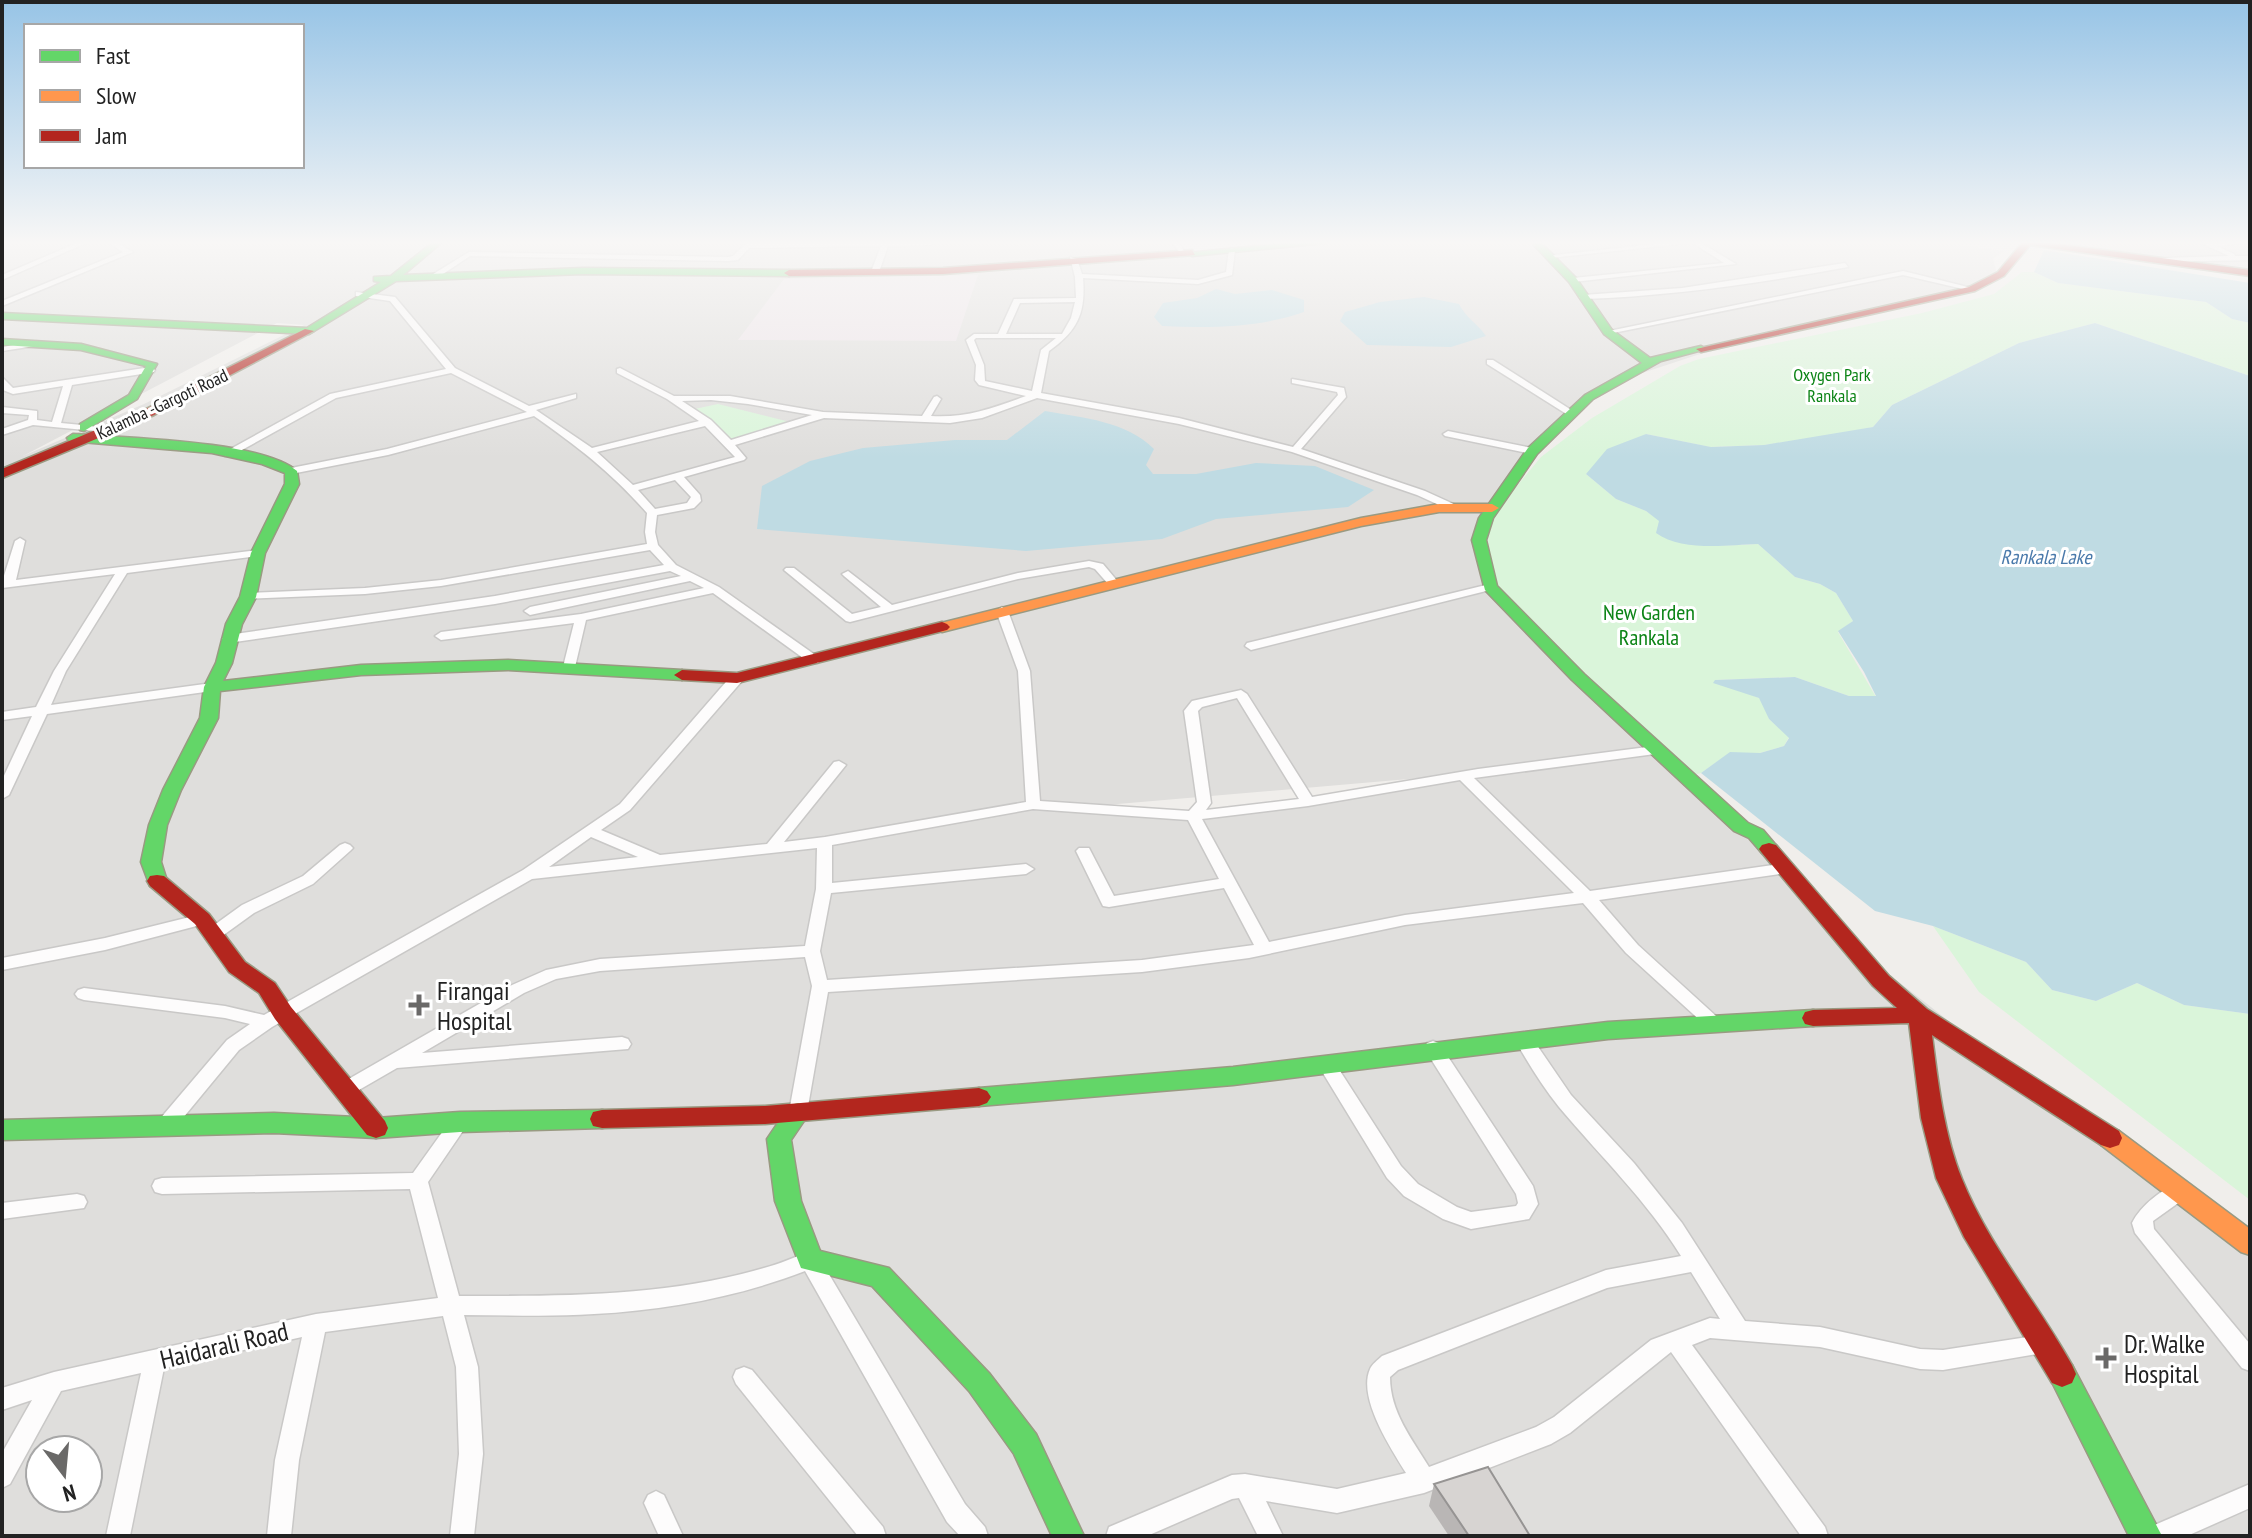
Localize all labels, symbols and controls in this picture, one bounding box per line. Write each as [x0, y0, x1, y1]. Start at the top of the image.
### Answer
legend [24, 24, 304, 168]
text: Fast [96, 40, 131, 71]
text: Slow [96, 80, 137, 111]
text: Jam [95, 120, 127, 151]
street label: Kalamba -Gargoti Road [93, 363, 231, 445]
park label: Oxygen Park Rankala [1793, 363, 1871, 407]
water label: Rankala Lake [2001, 544, 2093, 570]
park label: New Garden Rankala [1603, 598, 1695, 651]
place label: Firangai Hospital [437, 974, 512, 1037]
marker: Firangai Hospital [408, 994, 430, 1016]
street label: Haidarali Road [157, 1314, 291, 1376]
place label: Dr. Walke Hospital [2124, 1327, 2205, 1390]
marker: Dr. Walke Hospital [2095, 1347, 2117, 1369]
north arrow [24, 1434, 104, 1514]
text: N [60, 1478, 79, 1508]

